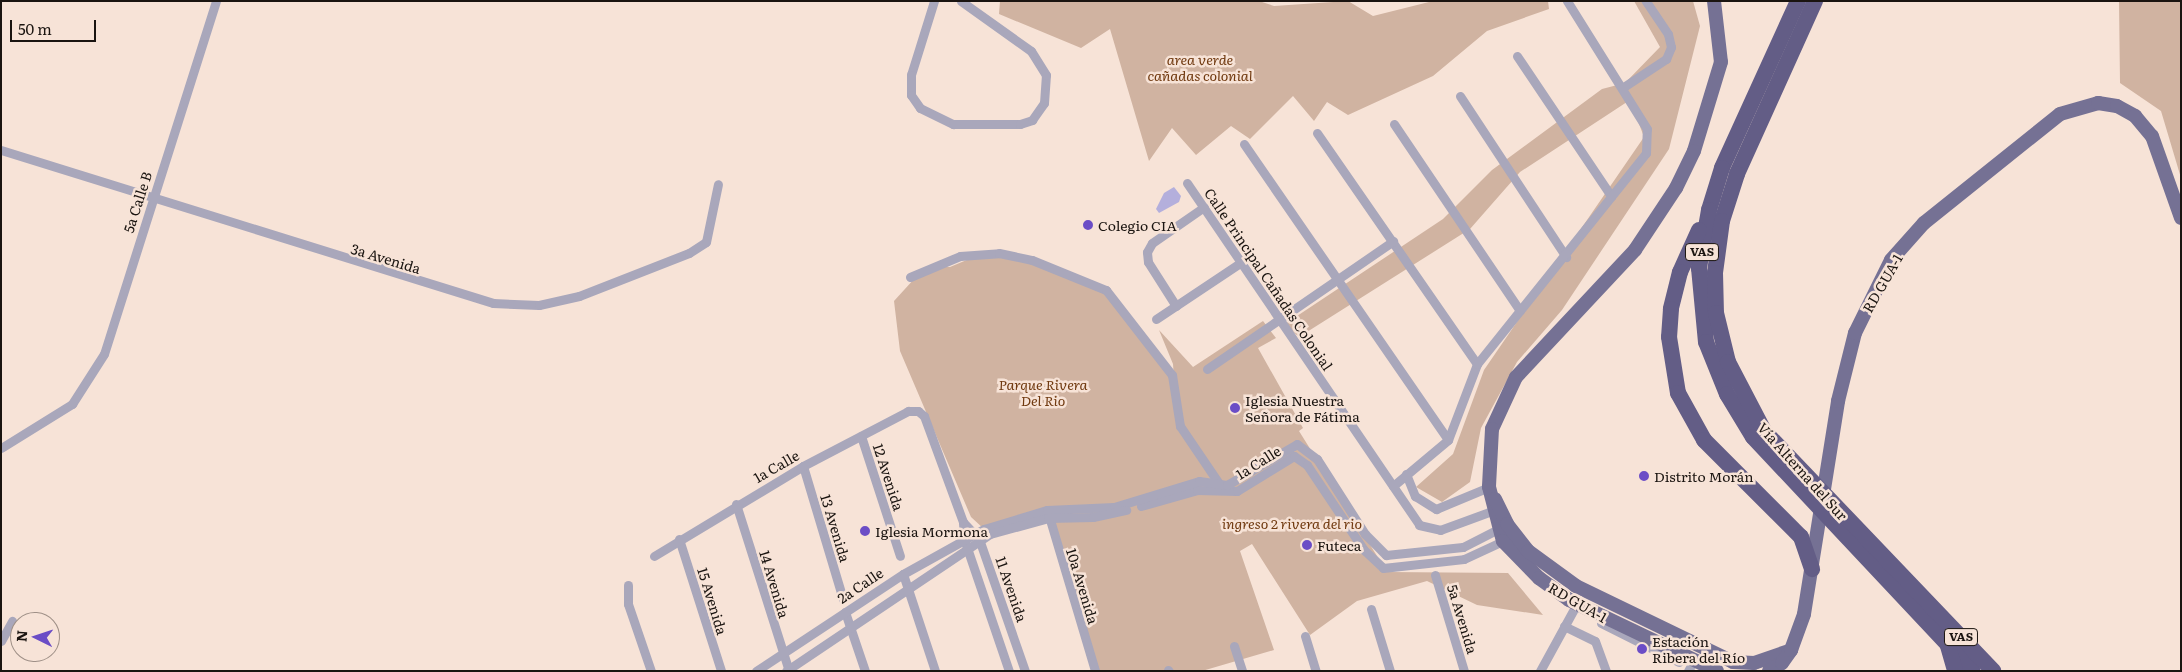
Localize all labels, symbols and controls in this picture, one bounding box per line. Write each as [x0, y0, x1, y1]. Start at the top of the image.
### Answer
scale bar [12, 10, 99, 42]
text: 50 m [18, 17, 52, 40]
park label: area verde cañadas colonial [1147, 51, 1253, 84]
street label: 5a Calle B [119, 169, 155, 235]
street label: Calle Principal Cañadas Colonial [1202, 185, 1336, 373]
place label: Colegio CIA [1098, 217, 1177, 233]
marker: Colegio CIA [1082, 219, 1094, 231]
street label: 3a Avenida [349, 239, 423, 277]
road number: VAS [1684, 242, 1720, 262]
street label: RD GUA-1 [1858, 251, 1906, 315]
park label: Parque Rivera Del Rio [998, 376, 1088, 408]
place label: Iglesia Nuestra Señora de Fátima [1245, 392, 1360, 424]
marker: Iglesia Nuestra Señora de Fátima [1229, 402, 1241, 414]
street label: Vía Alterna del Sur [1755, 419, 1851, 523]
street label: 12 Avenida [870, 441, 908, 513]
street label: 1a Calle [1232, 442, 1284, 482]
street label: 1a Calle [750, 446, 802, 486]
place label: Distrito Morán [1654, 468, 1754, 484]
marker: Distrito Morán [1638, 470, 1650, 482]
street label: 13 Avenida [818, 492, 854, 564]
park label: ingreso 2 rivera del rio [1222, 515, 1362, 531]
place label: Iglesia Mormona [875, 523, 988, 539]
marker: Iglesia Mormona [859, 525, 871, 537]
place label: Futeca [1317, 537, 1361, 553]
marker: Futeca [1301, 539, 1313, 551]
street label: 10a Avenida [1064, 546, 1102, 626]
street label: 14 Avenida [757, 548, 793, 620]
street label: 11 Avenida [993, 554, 1031, 624]
street label: 2a Calle [834, 564, 886, 606]
street label: 15 Avenida [695, 565, 731, 637]
street label: RD GUA-1 [1546, 578, 1610, 626]
street label: 5a Avenida [1445, 582, 1481, 656]
north arrow [10, 612, 60, 662]
road number: VAS [1944, 628, 1978, 646]
text: N [11, 629, 31, 643]
place label: Estación Ribera del Río [1652, 633, 1745, 666]
marker: Estación Ribera del Río [1636, 643, 1648, 655]

